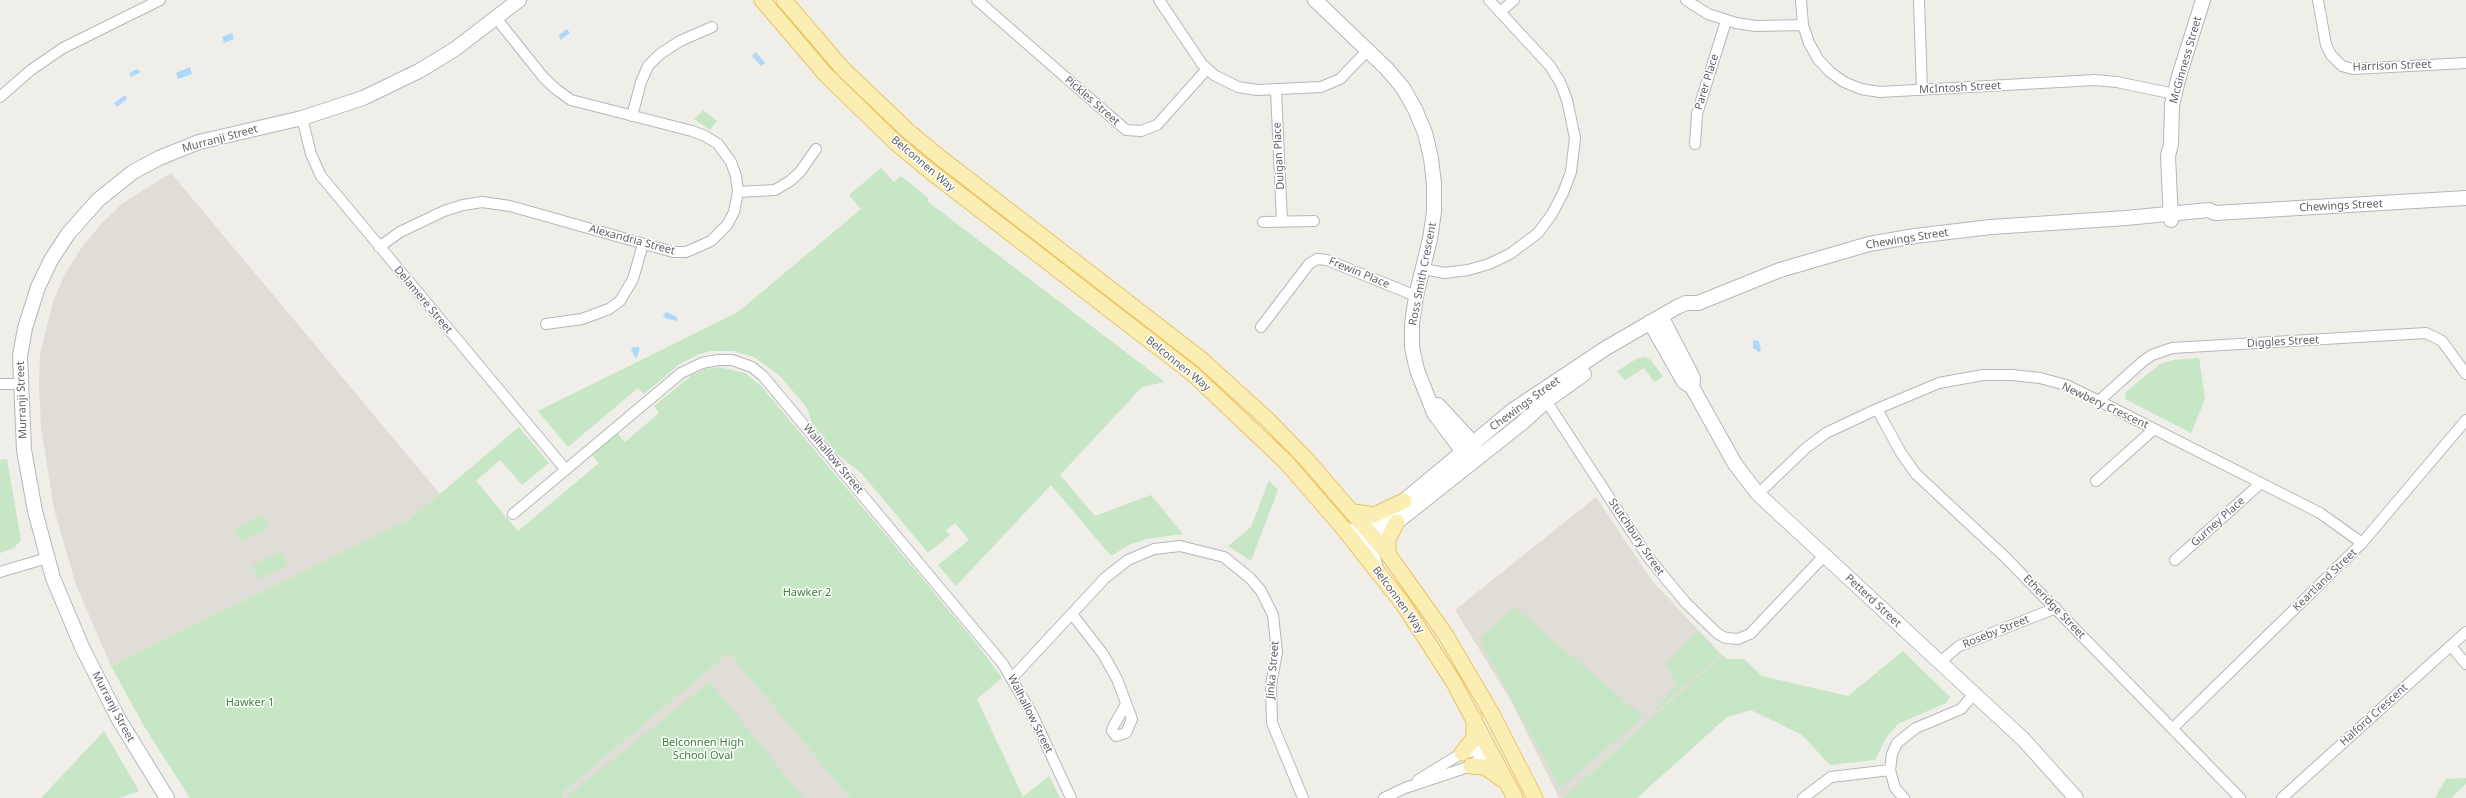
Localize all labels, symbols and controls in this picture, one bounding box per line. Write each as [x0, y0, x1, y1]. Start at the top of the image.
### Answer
street label: McGinness Street [2167, 15, 2205, 105]
street label: Parer Place [1692, 52, 1722, 112]
street label: Harrison Street [2353, 58, 2431, 74]
street label: Pickles Street [1062, 74, 1122, 128]
street label: McIntosh Street [1919, 79, 2001, 97]
street label: Duigan Place [1271, 122, 1287, 190]
street label: Murranji Street [181, 123, 259, 155]
street label: Belconnen Way [888, 133, 958, 195]
street label: Chewings Street [2299, 197, 2383, 215]
street label: Ross Smith Crescent [1407, 221, 1439, 327]
street label: Alexandria Street [588, 222, 676, 258]
street label: Chewings Street [1865, 226, 1949, 252]
street label: Frewin Place [1327, 255, 1391, 291]
street label: Delamere Street [391, 264, 455, 336]
street label: Belconnen Way [1143, 334, 1213, 394]
street label: Diggles Street [2247, 334, 2319, 350]
street label: Murranji Street [14, 361, 30, 439]
street label: Chewings Street [1487, 374, 1563, 434]
street label: Newbery Crescent [2060, 380, 2150, 432]
street label: Walhallow Street [800, 422, 866, 496]
street label: Gurney Place [2188, 494, 2248, 550]
street label: Stutchbury Street [1605, 496, 1667, 578]
street label: Keartland Street [2290, 546, 2360, 614]
street label: Belconnen Way [1369, 564, 1427, 636]
street label: Petterd Street [1842, 572, 1904, 630]
street label: Etheridge Street [2020, 572, 2088, 642]
park label: Hawker 2 [783, 586, 831, 600]
street label: Roseby Street [1961, 613, 2031, 651]
street label: Jinka Street [1264, 640, 1282, 700]
street label: Murranji Street [89, 670, 137, 744]
street label: Walhallow Street [1005, 673, 1055, 755]
street label: Halford Crescent [2337, 681, 2411, 749]
park label: Hawker 1 [226, 696, 274, 710]
park label: Belconnen High School Oval [662, 736, 744, 762]

